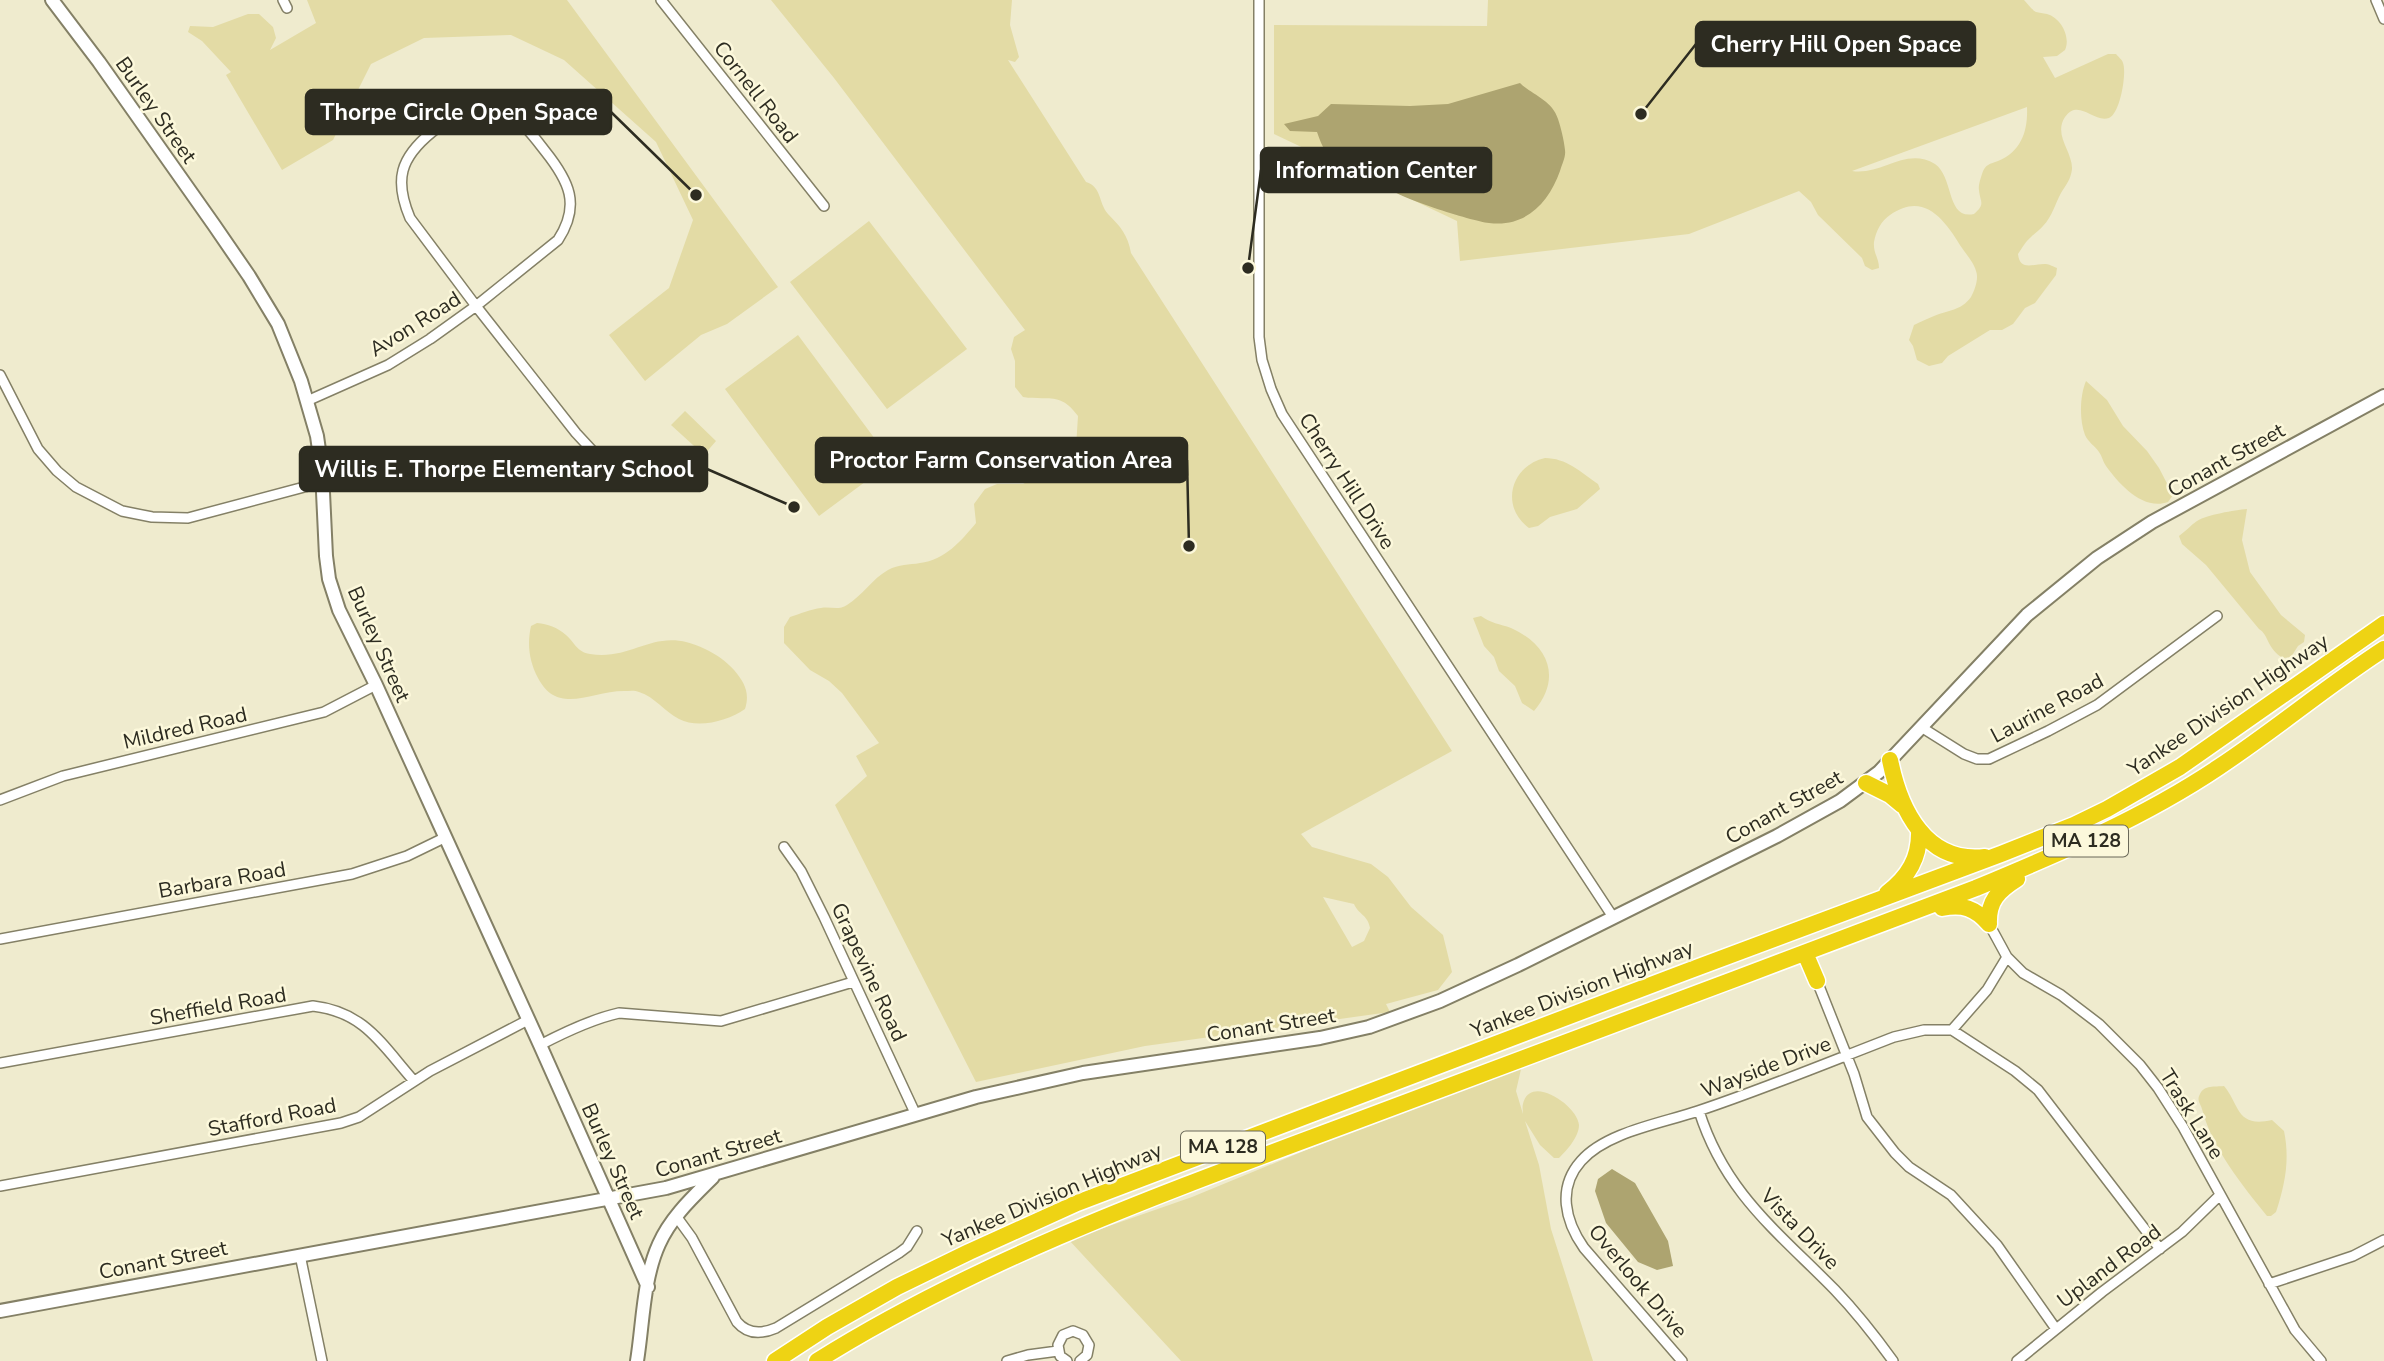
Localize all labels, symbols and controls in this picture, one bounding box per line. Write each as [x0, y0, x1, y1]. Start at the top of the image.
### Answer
callout: Cherry Hill Open Space [1696, 22, 1975, 66]
text: Cherry Hill Open Space [1710, 29, 1962, 60]
street label: Cornell Road [707, 35, 805, 149]
street label: Burley Street [109, 51, 203, 169]
callout: Thorpe Circle Open Space [306, 90, 611, 134]
text: Thorpe Circle Open Space [320, 97, 598, 128]
callout: Information Center [1261, 148, 1491, 192]
text: Information Center [1275, 155, 1477, 186]
street label: Avon Road [364, 285, 466, 363]
street label: Cherry Hill Drive [1292, 407, 1402, 555]
street label: Conant Street [2162, 416, 2290, 504]
callout: Proctor Farm Conservation Area [816, 438, 1187, 482]
text: Proctor Farm Conservation Area [829, 445, 1173, 476]
callout: Willis E. Thorpe Elementary School [300, 447, 707, 491]
text: Willis E. Thorpe Elementary School [314, 454, 694, 485]
street label: Burley Street [341, 582, 417, 707]
street label: Yankee Division Highway [2121, 627, 2334, 783]
street label: Laurine Road [1986, 667, 2108, 749]
street label: Mildred Road [120, 700, 250, 756]
street label: Conant Street [1720, 763, 1848, 851]
road number: MA 128 [2044, 826, 2128, 856]
street label: Barbara Road [156, 855, 288, 905]
street label: Grapevine Road [825, 898, 913, 1046]
street label: Yankee Division Highway [1466, 934, 1698, 1045]
street label: Sheffield Road [148, 980, 288, 1032]
street label: Conant Street [1205, 1001, 1338, 1049]
street label: Wayside Drive [1697, 1029, 1835, 1105]
street label: Trask Lane [2153, 1064, 2231, 1164]
street label: Stafford Road [205, 1091, 339, 1143]
street label: Burley Street [575, 1099, 651, 1224]
street label: Conant Street [652, 1121, 785, 1184]
road number: MA 128 [1181, 1132, 1265, 1162]
street label: Yankee Division Highway [937, 1136, 1166, 1254]
street label: Vista Drive [1753, 1181, 1846, 1276]
street label: Overlook Drive [1582, 1218, 1694, 1344]
street label: Upland Road [2051, 1218, 2167, 1314]
street label: Conant Street [96, 1234, 230, 1286]

